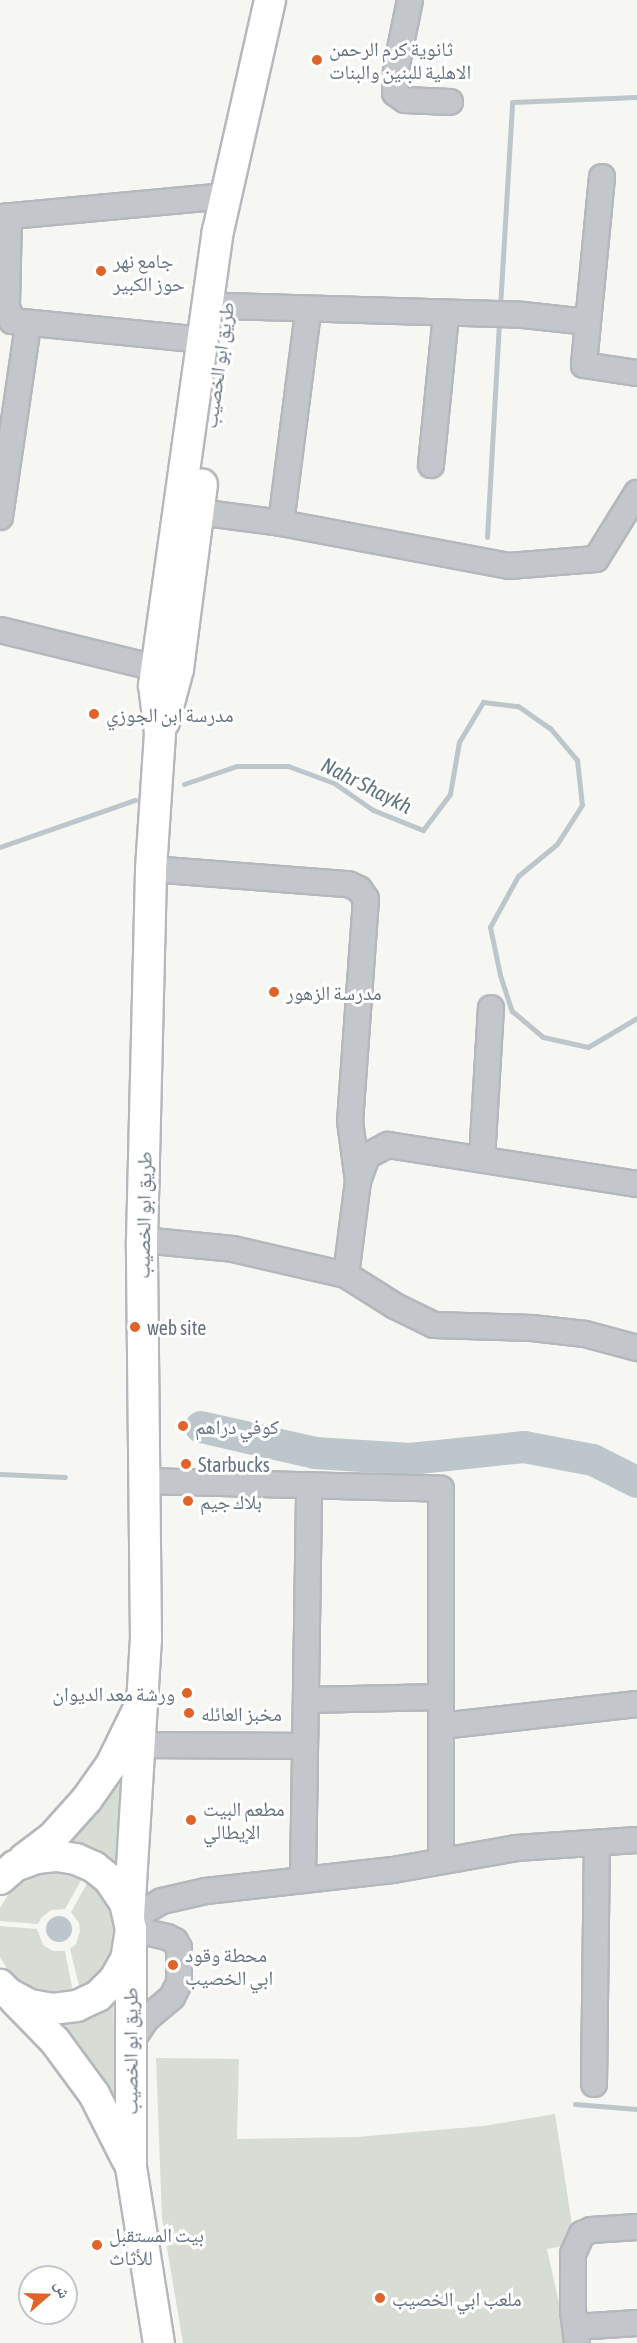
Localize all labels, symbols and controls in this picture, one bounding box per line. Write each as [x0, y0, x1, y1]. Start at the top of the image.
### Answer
place label: ثانوية كرم الرحمن الاهلية للبنين والبنات [329, 36, 471, 83]
marker: ثانوية كرم الرحمن الاهلية للبنين والبنات [310, 53, 324, 67]
place label: جامع نهر حوز الكبير [113, 248, 185, 295]
marker: جامع نهر حوز الكبير [94, 264, 108, 278]
street label: طريق ابو الخصيب [197, 300, 239, 430]
place label: مدرسة ابن الجوزي [106, 702, 234, 726]
marker: مدرسة ابن الجوزي [87, 707, 101, 721]
water label: Nahr Shaykh [318, 751, 416, 819]
place label: مدرسة الزهور [286, 980, 382, 1004]
marker: مدرسة الزهور [267, 985, 281, 999]
street label: طريق ابو الخصيب [130, 1151, 156, 1279]
place label: web site [147, 1315, 206, 1339]
marker: web site [128, 1320, 142, 1334]
place label: كوفي دراهم [195, 1414, 279, 1438]
marker: كوفي دراهم [176, 1419, 190, 1433]
place label: Starbucks [198, 1452, 270, 1476]
marker: Starbucks [179, 1457, 193, 1471]
place label: بلاك جيم [200, 1489, 262, 1513]
marker: بلاك جيم [181, 1494, 195, 1508]
place label: ورشة معد الديوان [52, 1681, 175, 1705]
marker: ورشة معد الديوان [180, 1686, 194, 1700]
place label: مخبز العائله [201, 1701, 282, 1725]
marker: مخبز العائله [182, 1706, 196, 1720]
place label: مطعم البيت الإيطالي [203, 1796, 285, 1843]
marker: مطعم البيت الإيطالي [184, 1813, 198, 1827]
place label: محطة وقود ابي الخصيب [185, 1942, 273, 1989]
marker: محطة وقود ابي الخصيب [166, 1958, 180, 1972]
street label: طريق ابو الخصيب [118, 1987, 142, 2115]
place label: بيت المستقبل للأثاث [109, 2222, 204, 2269]
marker: بيت المستقبل للأثاث [90, 2238, 104, 2252]
north arrow [18, 2265, 78, 2325]
text: ش [52, 2278, 74, 2301]
place label: ملعب ابي الخصيب [392, 2286, 522, 2310]
marker: ملعب ابي الخصيب [373, 2291, 387, 2305]

